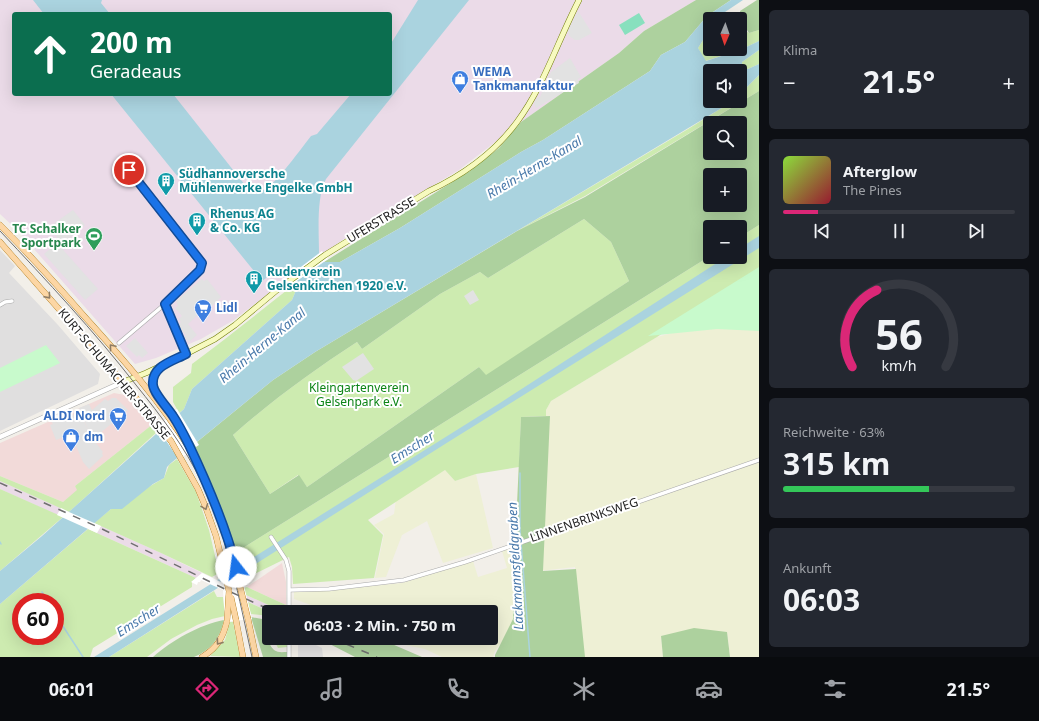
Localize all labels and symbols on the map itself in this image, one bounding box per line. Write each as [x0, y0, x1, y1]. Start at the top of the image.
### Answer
north arrow [703, 12, 747, 56]
place label: WEMA Tankmanufaktur [473, 63, 574, 94]
shop icon: WEMA Tankmanufaktur [450, 69, 470, 94]
water label: Rhein-Herne-Kanal [483, 131, 585, 203]
pin [112, 153, 146, 187]
place label: Südhannoversche Mühlenwerke Engelke GmbH [179, 165, 353, 196]
building icon: Südhannoversche Mühlenwerke Engelke GmbH [156, 171, 176, 196]
street label: UFERSTRASSE [343, 192, 418, 247]
place label: Rhenus AG & Co. KG [210, 205, 274, 236]
building icon: Rhenus AG & Co. KG [187, 211, 207, 236]
place label: TC Schalker Sportpark [12, 220, 82, 251]
sports icon: TC Schalker Sportpark [84, 226, 104, 251]
place label: Ruderverein Gelsenkirchen 1920 e.V. [267, 263, 407, 294]
building icon: Ruderverein Gelsenkirchen 1920 e.V. [244, 269, 264, 294]
one-way arrow [44, 292, 51, 299]
supermarket icon: Lidl [193, 298, 213, 323]
place label: Lidl [216, 299, 237, 316]
water label: Rhein-Herne-Kanal [215, 303, 310, 387]
street label: KURT-SCHUMACHER-STRASSE [54, 304, 174, 443]
one-way arrow [109, 344, 116, 352]
park label: Kleingartenverein Gelsenpark e.V. [309, 379, 409, 410]
supermarket icon: ALDI Nord [108, 406, 128, 431]
place label: ALDI Nord [43, 407, 105, 424]
water label: Emscher [387, 426, 438, 468]
shop icon: dm [61, 427, 81, 452]
place label: dm [84, 428, 103, 445]
street label: LINNENBRINKSWEG [527, 493, 640, 546]
water label: Lackmannsfeldgraben [503, 501, 527, 631]
one-way arrow [201, 503, 209, 510]
position arrow [215, 546, 257, 588]
speed limit sign: 60 [12, 593, 64, 645]
water label: Emscher [113, 599, 164, 641]
one-way arrow [217, 637, 224, 644]

